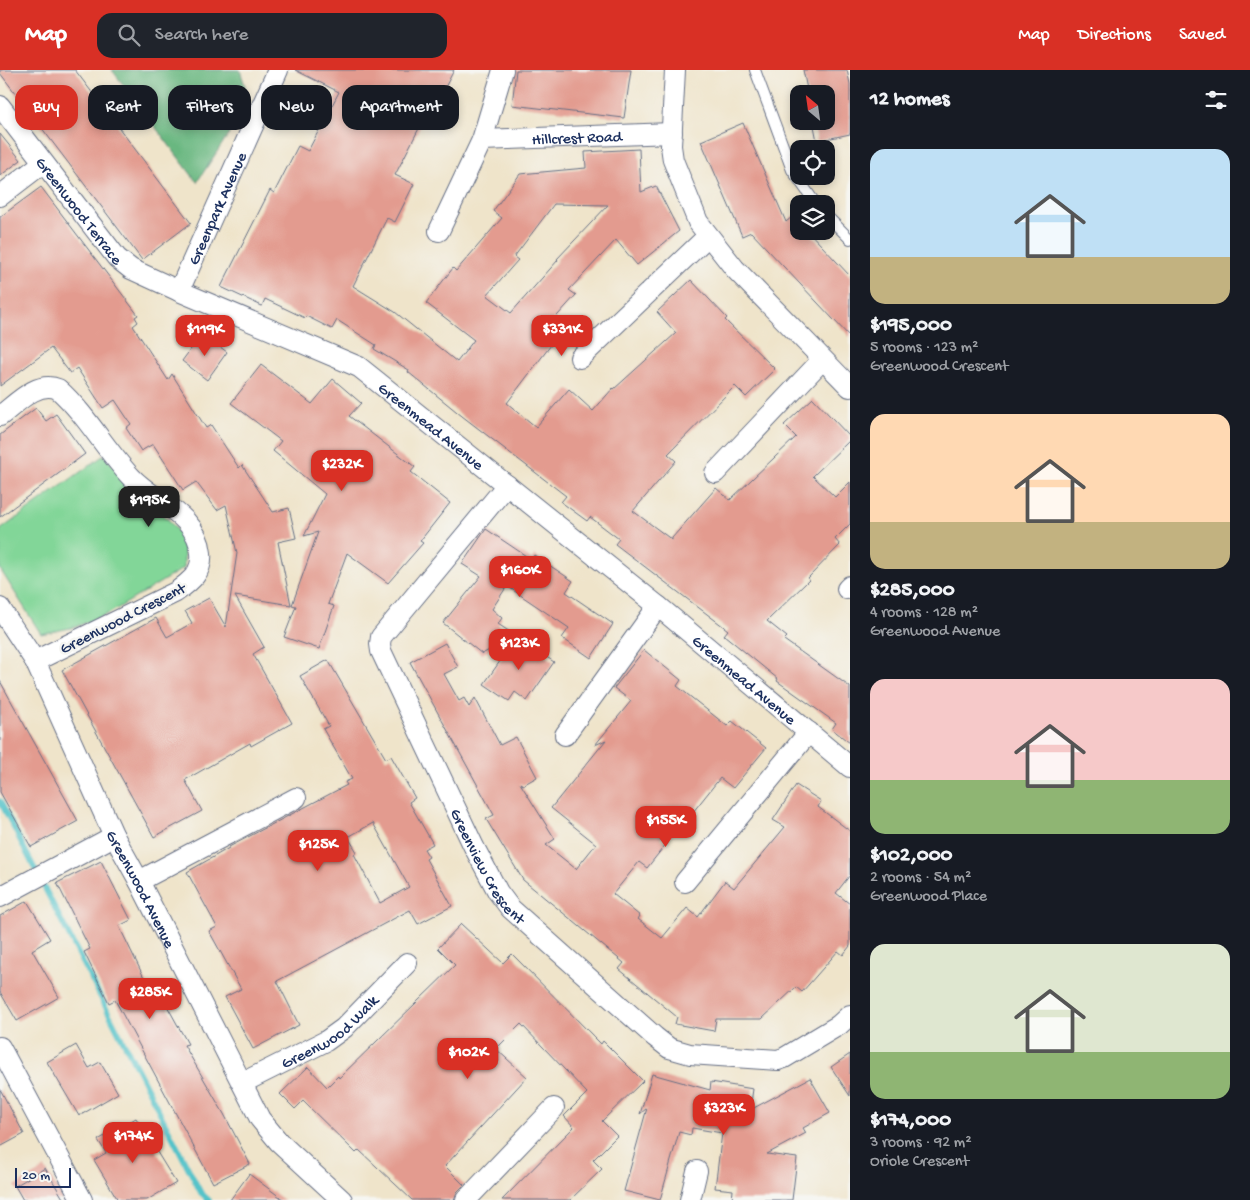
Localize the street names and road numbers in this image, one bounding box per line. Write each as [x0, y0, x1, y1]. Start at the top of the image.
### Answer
street label: Hillcrest Road [532, 129, 624, 151]
street label: Greenpark Avenue [186, 149, 253, 269]
street label: Greenwood Terrace [30, 154, 125, 271]
street label: Greenmead Avenue [373, 380, 487, 476]
street label: Greenwood Crescent [58, 580, 191, 660]
street label: Greenmead Avenue [687, 633, 799, 731]
street label: Greenview Crescent [444, 806, 529, 931]
street label: Greenwood Avenue [100, 828, 178, 953]
street label: Greenwood Walk [279, 991, 385, 1075]

